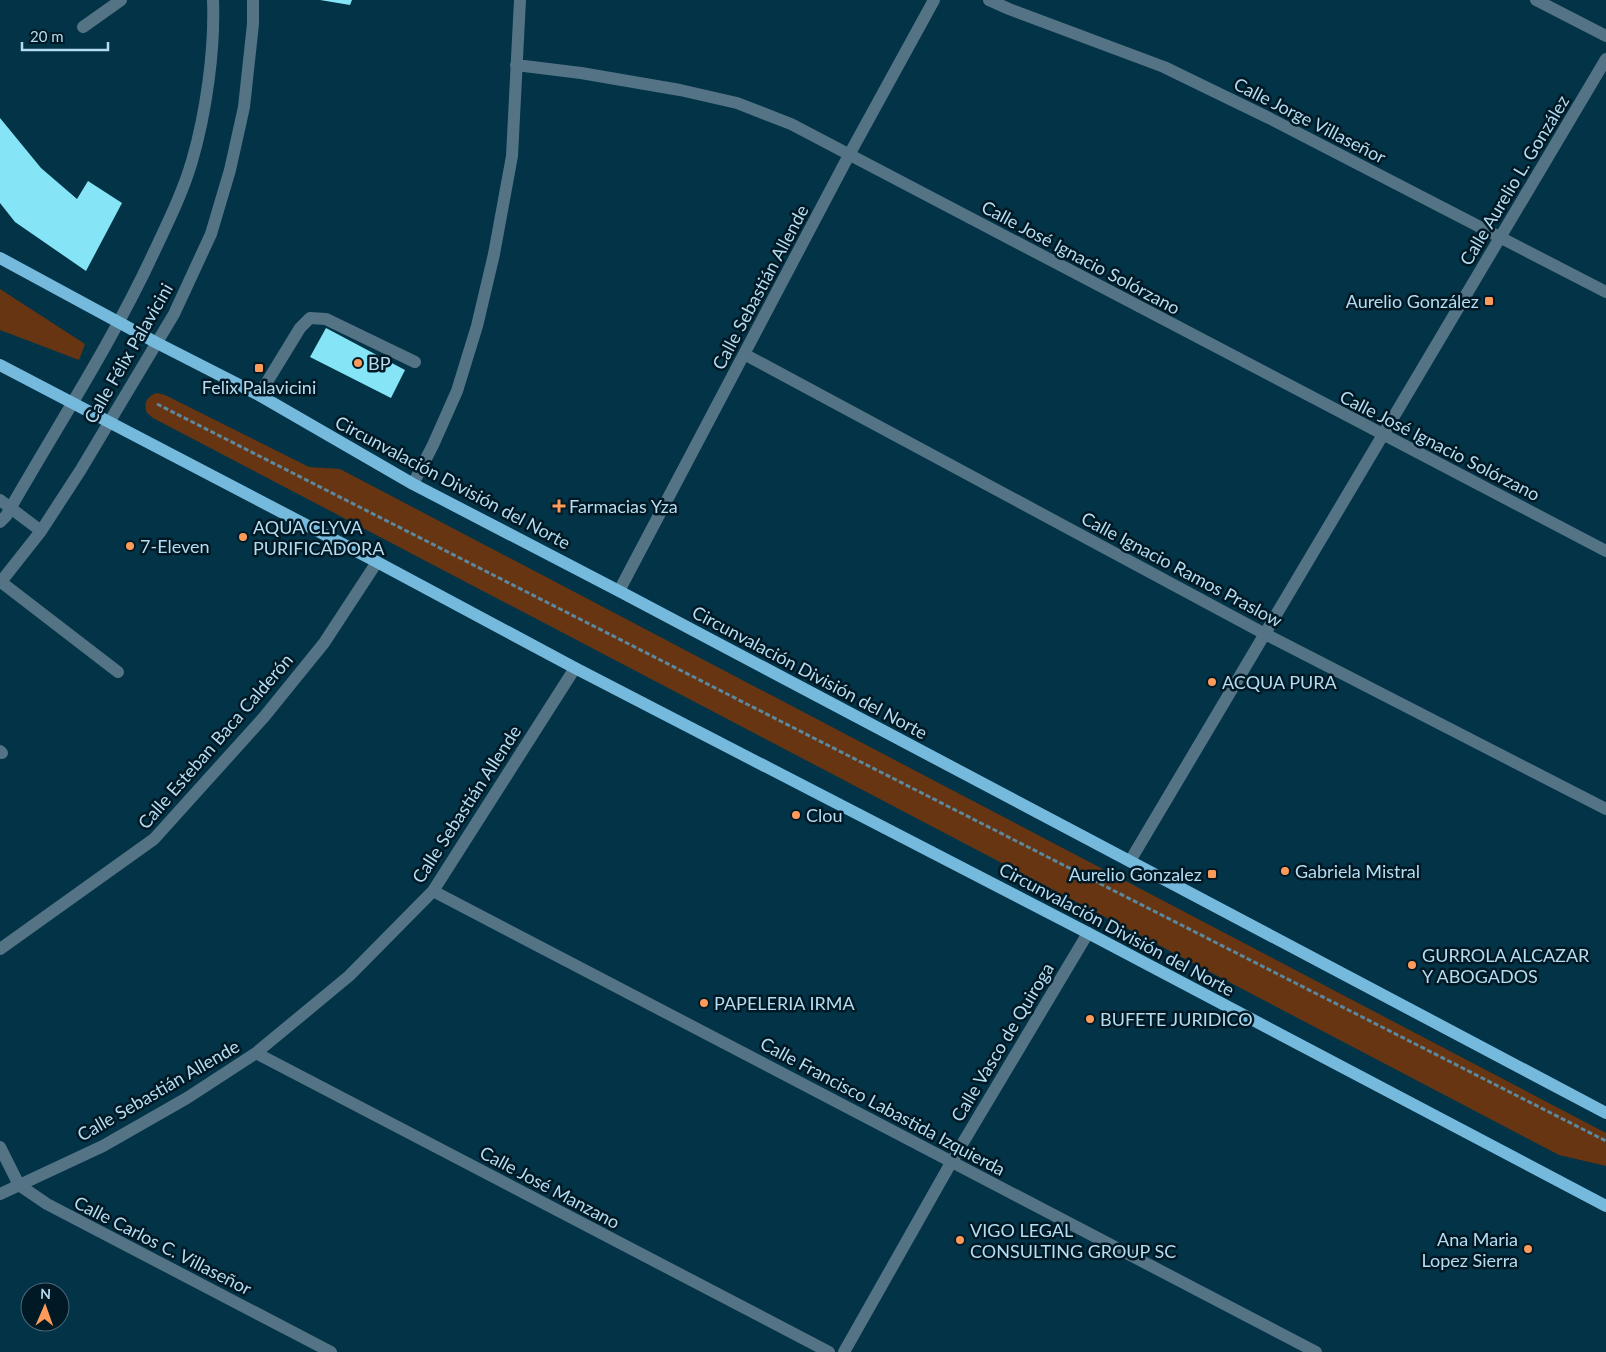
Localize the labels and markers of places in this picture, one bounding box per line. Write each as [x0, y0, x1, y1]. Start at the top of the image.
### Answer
place label: Aurelio González [1346, 290, 1479, 312]
marker: Aurelio González [1483, 295, 1495, 307]
place label: BP [368, 352, 391, 374]
marker: BP [352, 357, 364, 369]
marker: Felix Palavicini [253, 362, 265, 374]
place label: Felix Palavicini [202, 376, 316, 398]
place label: Farmacias Yza [569, 495, 678, 517]
marker: Farmacias Yza [553, 500, 565, 512]
place label: AQUA CLYVA PURIFICADORA [253, 516, 385, 559]
marker: AQUA CLYVA PURIFICADORA [237, 531, 249, 543]
place label: 7-Eleven [140, 535, 210, 557]
marker: 7-Eleven [124, 540, 136, 552]
place label: ACQUA PURA [1222, 671, 1337, 693]
marker: ACQUA PURA [1206, 676, 1218, 688]
place label: Clou [806, 804, 843, 826]
marker: Clou [790, 809, 802, 821]
place label: Gabriela Mistral [1295, 860, 1420, 882]
place label: Aurelio Gonzalez [1069, 863, 1202, 885]
marker: Gabriela Mistral [1279, 865, 1291, 877]
marker: Aurelio Gonzalez [1206, 868, 1218, 880]
place label: GURROLA ALCAZAR Y ABOGADOS [1422, 944, 1590, 987]
marker: GURROLA ALCAZAR Y ABOGADOS [1406, 959, 1418, 971]
place label: PAPELERIA IRMA [714, 992, 855, 1014]
marker: PAPELERIA IRMA [698, 997, 710, 1009]
place label: BUFETE JURIDICO [1100, 1008, 1253, 1030]
marker: BUFETE JURIDICO [1084, 1013, 1096, 1025]
place label: VIGO LEGAL CONSULTING GROUP SC [970, 1219, 1176, 1262]
place label: Ana Maria Lopez Sierra [1421, 1228, 1518, 1271]
marker: VIGO LEGAL CONSULTING GROUP SC [954, 1234, 966, 1246]
marker: Ana Maria Lopez Sierra [1522, 1243, 1534, 1255]

